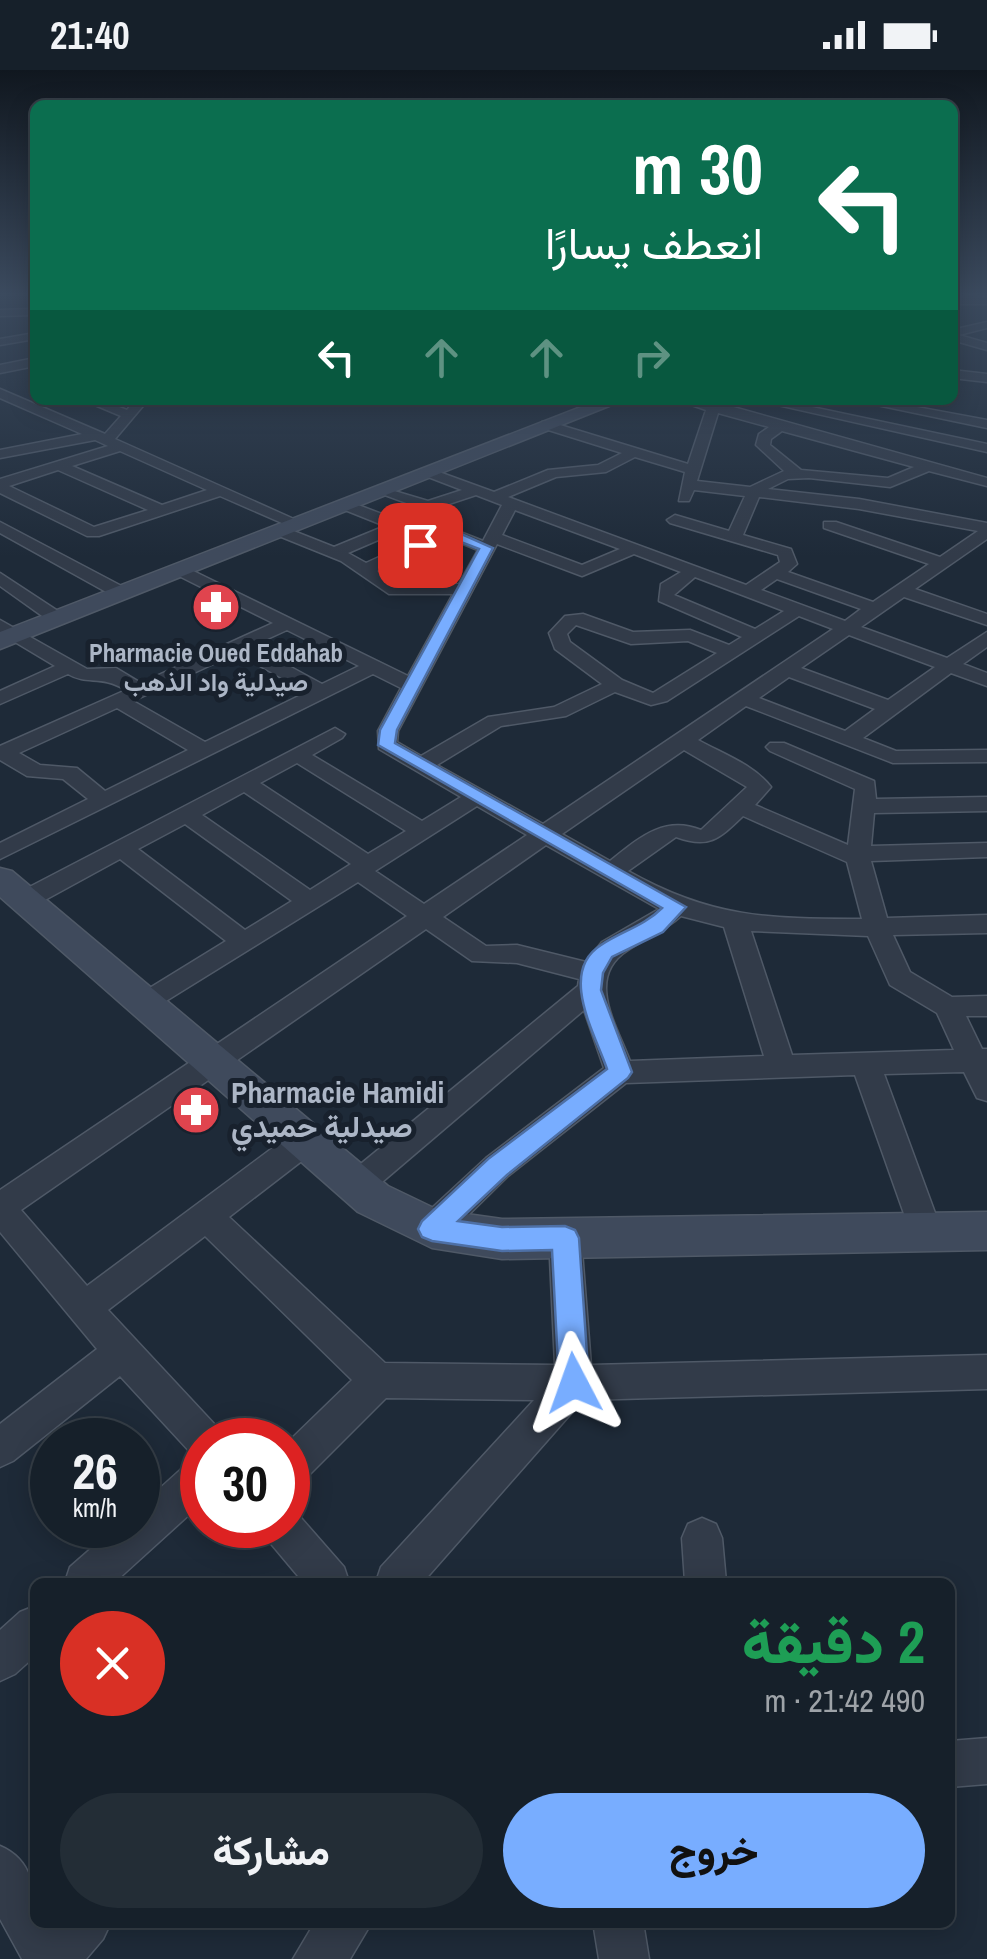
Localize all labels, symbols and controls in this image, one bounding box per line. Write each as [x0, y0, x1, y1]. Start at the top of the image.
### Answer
text: 21:40 [50, 10, 130, 61]
text: 30 m [632, 122, 763, 216]
icon: left [798, 140, 928, 270]
text: انعطف يسارًا [545, 212, 763, 273]
icon: left [309, 330, 364, 385]
icon: ahead [414, 330, 469, 385]
icon: ahead [519, 330, 574, 385]
icon: right [624, 330, 679, 385]
pin [378, 503, 463, 588]
icon: arrive [393, 518, 448, 573]
pharmacy icon: Pharmacie Oued Eddahab صيدلية واد الذهب [190, 581, 242, 633]
place label: Pharmacie Oued Eddahab صيدلية واد الذهب [89, 636, 343, 699]
place label: Pharmacie Hamidi صيدلية حميدي [231, 1072, 444, 1152]
pharmacy icon: Pharmacie Hamidi صيدلية حميدي [170, 1084, 222, 1136]
position arrow [522, 1331, 626, 1435]
speed limit sign: 30 [180, 1418, 310, 1548]
text: 26 [72, 1437, 118, 1505]
text: km/h [73, 1491, 117, 1525]
text: 2 دقيقة [742, 1601, 925, 1682]
button: close [60, 1611, 165, 1716]
text: 490 m · 21:42 [765, 1679, 925, 1722]
button: مشاركة [60, 1793, 483, 1908]
button: خروج [503, 1793, 925, 1908]

